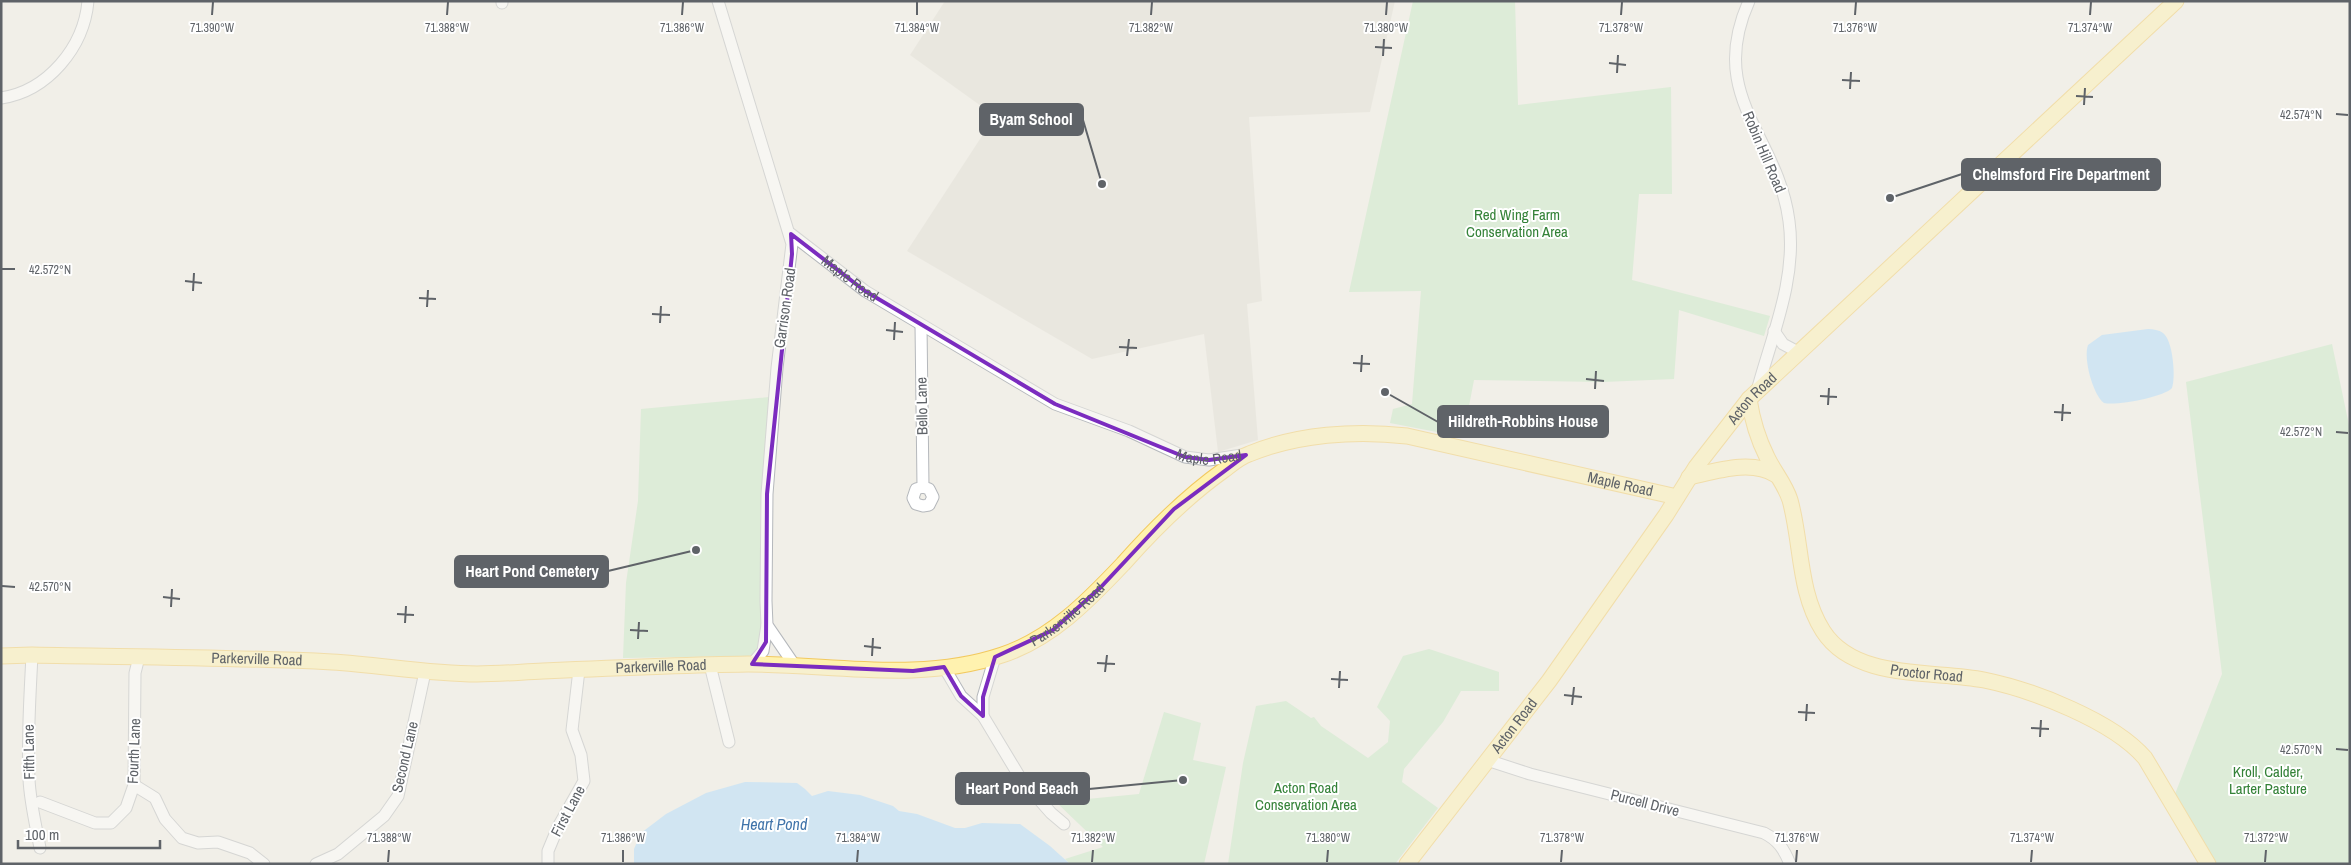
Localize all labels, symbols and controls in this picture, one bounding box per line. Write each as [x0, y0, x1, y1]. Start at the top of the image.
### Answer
text: 71.390°W [190, 20, 235, 36]
text: 71.388°W [425, 20, 470, 36]
text: 71.386°W [660, 20, 705, 36]
text: 71.384°W [895, 20, 940, 36]
text: 71.382°W [1129, 20, 1174, 36]
text: 71.380°W [1364, 20, 1409, 36]
text: 71.378°W [1599, 20, 1644, 36]
text: 71.376°W [1833, 20, 1878, 36]
text: 71.374°W [2068, 20, 2113, 36]
callout: Byam School [980, 104, 1083, 135]
text: 42.574°N [2280, 107, 2322, 123]
text: Byam School [989, 108, 1073, 130]
street label: Robin Hill Road [1738, 108, 1791, 196]
callout: Chelmsford Fire Department [1962, 159, 2160, 190]
text: Chelmsford Fire Department [1972, 163, 2150, 185]
park label: Red Wing Farm Conservation Area [1466, 204, 1568, 242]
street label: Maple Road [817, 250, 882, 307]
text: 42.572°N [29, 262, 71, 278]
street label: Garrison Road [768, 267, 801, 349]
street label: Acton Road [1721, 367, 1781, 429]
street label: Bello Lane [910, 377, 933, 435]
callout: Hildreth-Robbins House [1438, 406, 1608, 437]
text: Hildreth-Robbins House [1448, 410, 1598, 432]
text: 42.572°N [2280, 424, 2322, 440]
street label: Maple Road [1172, 443, 1243, 470]
street label: Maple Road [1586, 466, 1655, 501]
callout: Heart Pond Cemetery [455, 556, 608, 587]
text: Heart Pond Cemetery [465, 560, 599, 582]
street label: Parkerville Road [1026, 578, 1109, 651]
text: 42.570°N [29, 579, 71, 595]
street label: Parkerville Road [211, 647, 303, 671]
street label: Parkerville Road [615, 654, 707, 678]
street label: Proctor Road [1889, 659, 1964, 687]
street label: Acton Road [1485, 694, 1542, 758]
street label: Fourth Lane [122, 718, 145, 784]
street label: Second Lane [386, 719, 423, 795]
street label: Fifth Lane [18, 724, 39, 780]
text: 42.570°N [2280, 742, 2322, 758]
park label: Kroll, Calder, Larter Pasture [2229, 761, 2307, 799]
callout: Heart Pond Beach [956, 773, 1089, 804]
text: Heart Pond Beach [965, 777, 1079, 799]
park label: Acton Road Conservation Area [1255, 777, 1357, 815]
street label: First Lane [545, 781, 590, 840]
street label: Purcell Drive [1608, 784, 1682, 821]
water label: Heart Pond [741, 813, 808, 835]
scale bar [18, 818, 160, 850]
text: 100 m [25, 824, 59, 845]
text: 71.388°W [367, 830, 412, 846]
text: 71.386°W [601, 830, 646, 846]
text: 71.384°W [836, 830, 881, 846]
text: 71.382°W [1071, 830, 1116, 846]
text: 71.380°W [1306, 830, 1351, 846]
text: 71.378°W [1540, 830, 1585, 846]
text: 71.376°W [1775, 830, 1820, 846]
text: 71.374°W [2010, 830, 2055, 846]
text: 71.372°W [2244, 830, 2289, 846]

